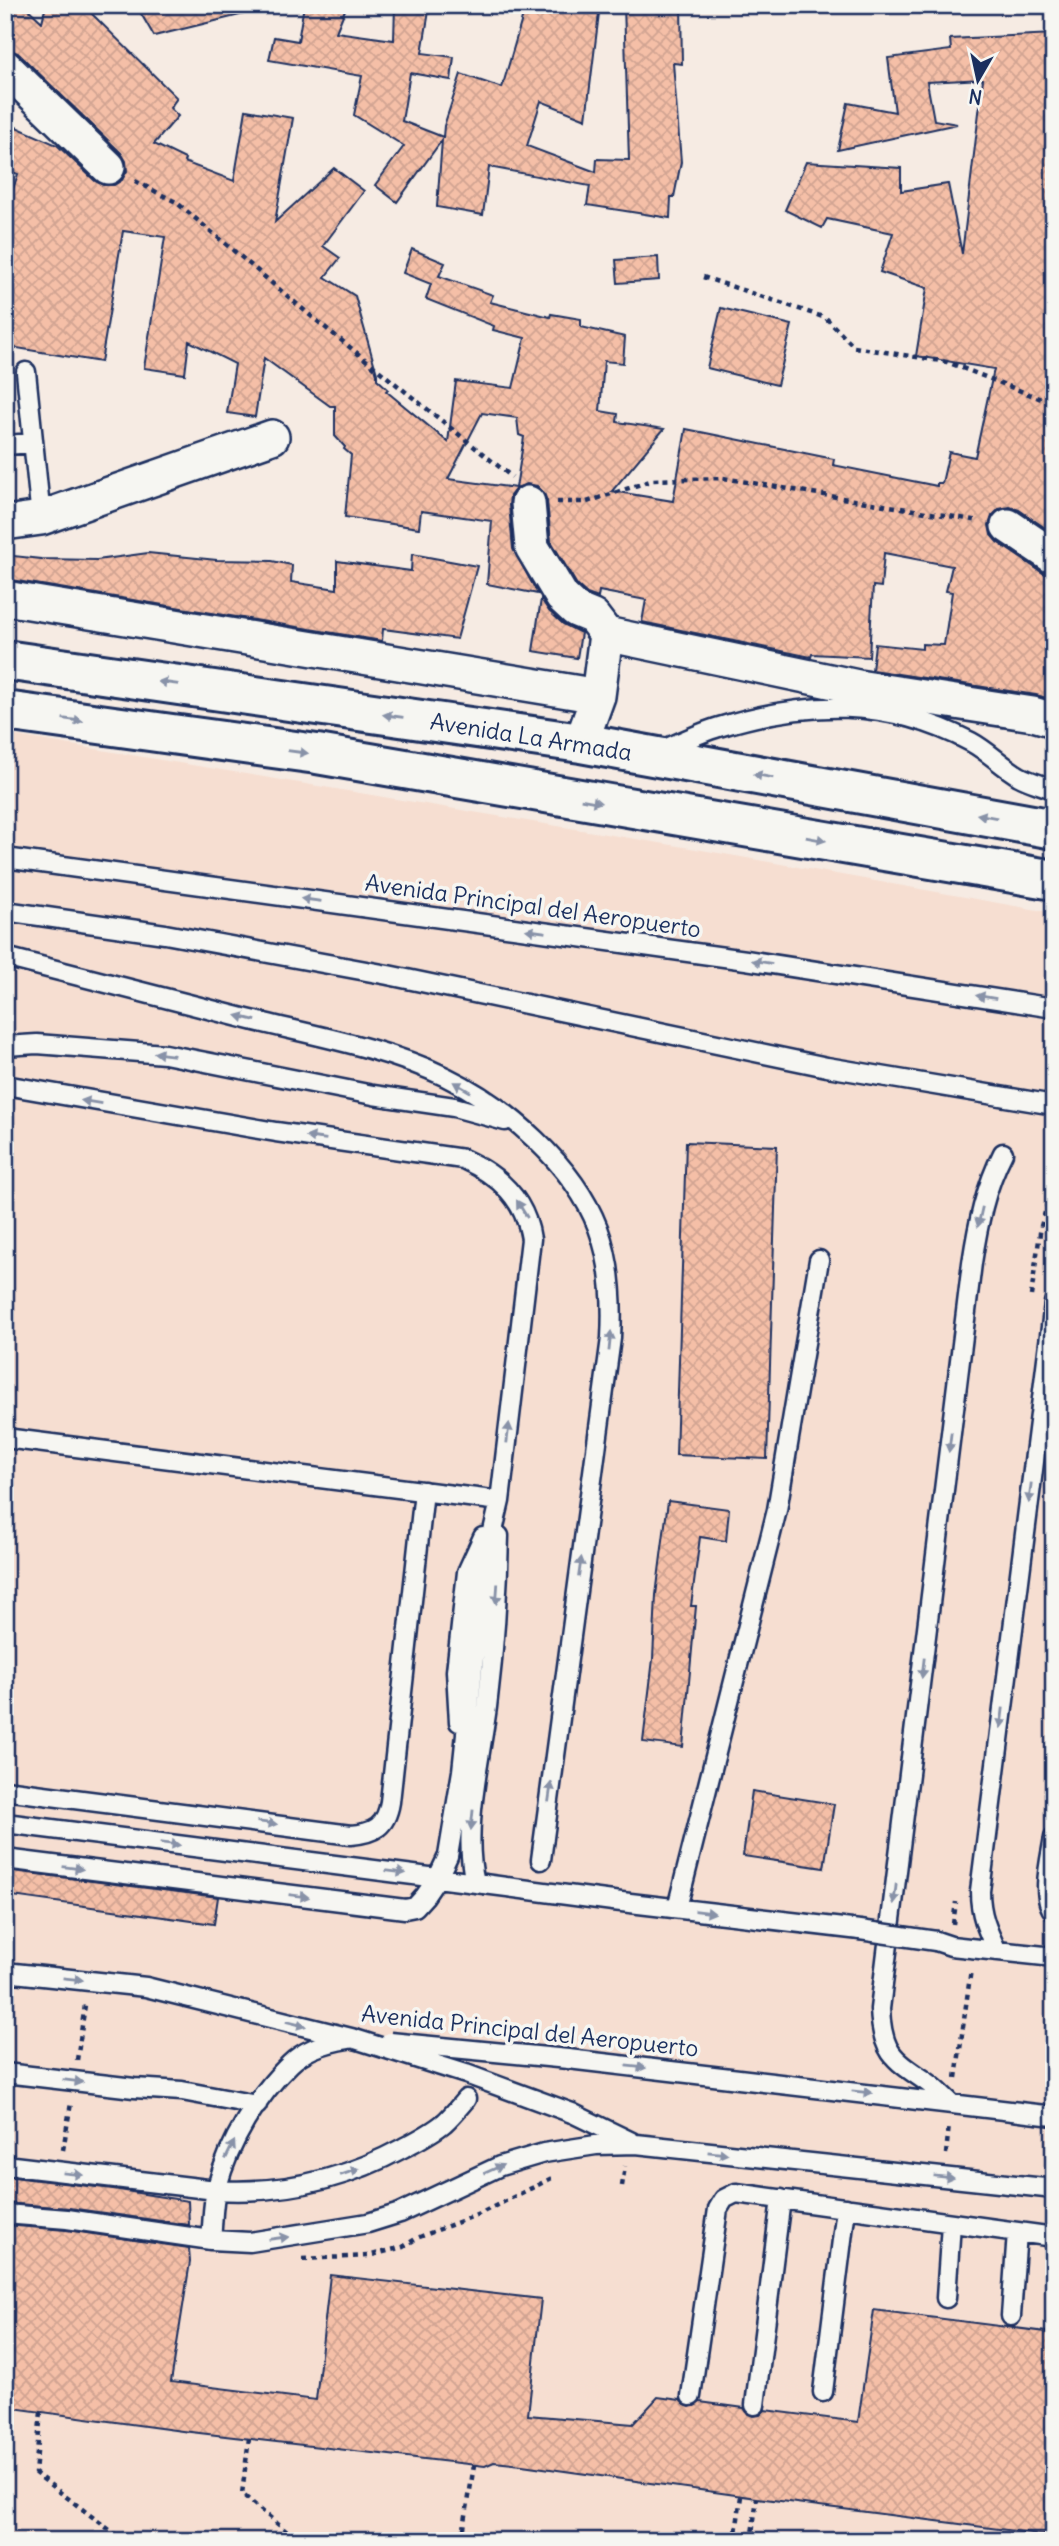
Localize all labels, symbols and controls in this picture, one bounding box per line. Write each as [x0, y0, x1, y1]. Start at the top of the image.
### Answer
north arrow [944, 46, 1014, 116]
text: N [967, 84, 984, 110]
one-way arrow [157, 677, 179, 688]
street label: Avenida La Armada [428, 706, 634, 767]
one-way arrow [382, 710, 404, 721]
one-way arrow [62, 715, 84, 726]
one-way arrow [287, 746, 309, 757]
one-way arrow [752, 770, 774, 781]
one-way arrow [581, 796, 603, 807]
one-way arrow [976, 811, 998, 822]
one-way arrow [805, 834, 827, 845]
street label: Avenida Principal del Aeropuerto [363, 868, 703, 943]
one-way arrow [300, 894, 322, 905]
one-way arrow [525, 925, 547, 936]
one-way arrow [750, 956, 772, 967]
one-way arrow [975, 992, 997, 1003]
one-way arrow [235, 1012, 257, 1023]
one-way arrow [153, 1049, 175, 1060]
one-way arrow [453, 1081, 472, 1093]
one-way arrow [80, 1096, 102, 1107]
one-way arrow [305, 1132, 327, 1143]
one-way arrow [515, 1200, 528, 1219]
one-way arrow [975, 1206, 986, 1228]
one-way arrow [605, 1330, 616, 1352]
one-way arrow [502, 1422, 513, 1444]
one-way arrow [945, 1431, 956, 1453]
one-way arrow [1024, 1482, 1035, 1504]
one-way arrow [575, 1556, 586, 1578]
one-way arrow [491, 1583, 502, 1605]
one-way arrow [917, 1657, 928, 1679]
one-way arrow [996, 1708, 1007, 1730]
one-way arrow [545, 1781, 556, 1803]
one-way arrow [466, 1809, 477, 1831]
one-way arrow [257, 1818, 279, 1829]
one-way arrow [159, 1838, 181, 1849]
one-way arrow [62, 1862, 84, 1873]
one-way arrow [385, 1866, 407, 1877]
one-way arrow [889, 1883, 900, 1905]
one-way arrow [288, 1891, 310, 1902]
one-way arrow [694, 1906, 716, 1917]
one-way arrow [62, 1974, 84, 1985]
street label: Avenida Principal del Aeropuerto [360, 1998, 700, 2063]
one-way arrow [285, 2019, 307, 2030]
one-way arrow [625, 2061, 647, 2072]
one-way arrow [62, 2075, 84, 2086]
one-way arrow [852, 2087, 874, 2098]
one-way arrow [224, 2140, 236, 2160]
one-way arrow [707, 2147, 729, 2158]
one-way arrow [484, 2163, 504, 2175]
one-way arrow [340, 2166, 361, 2177]
one-way arrow [62, 2169, 84, 2180]
one-way arrow [933, 2172, 955, 2183]
one-way arrow [268, 2232, 290, 2243]

